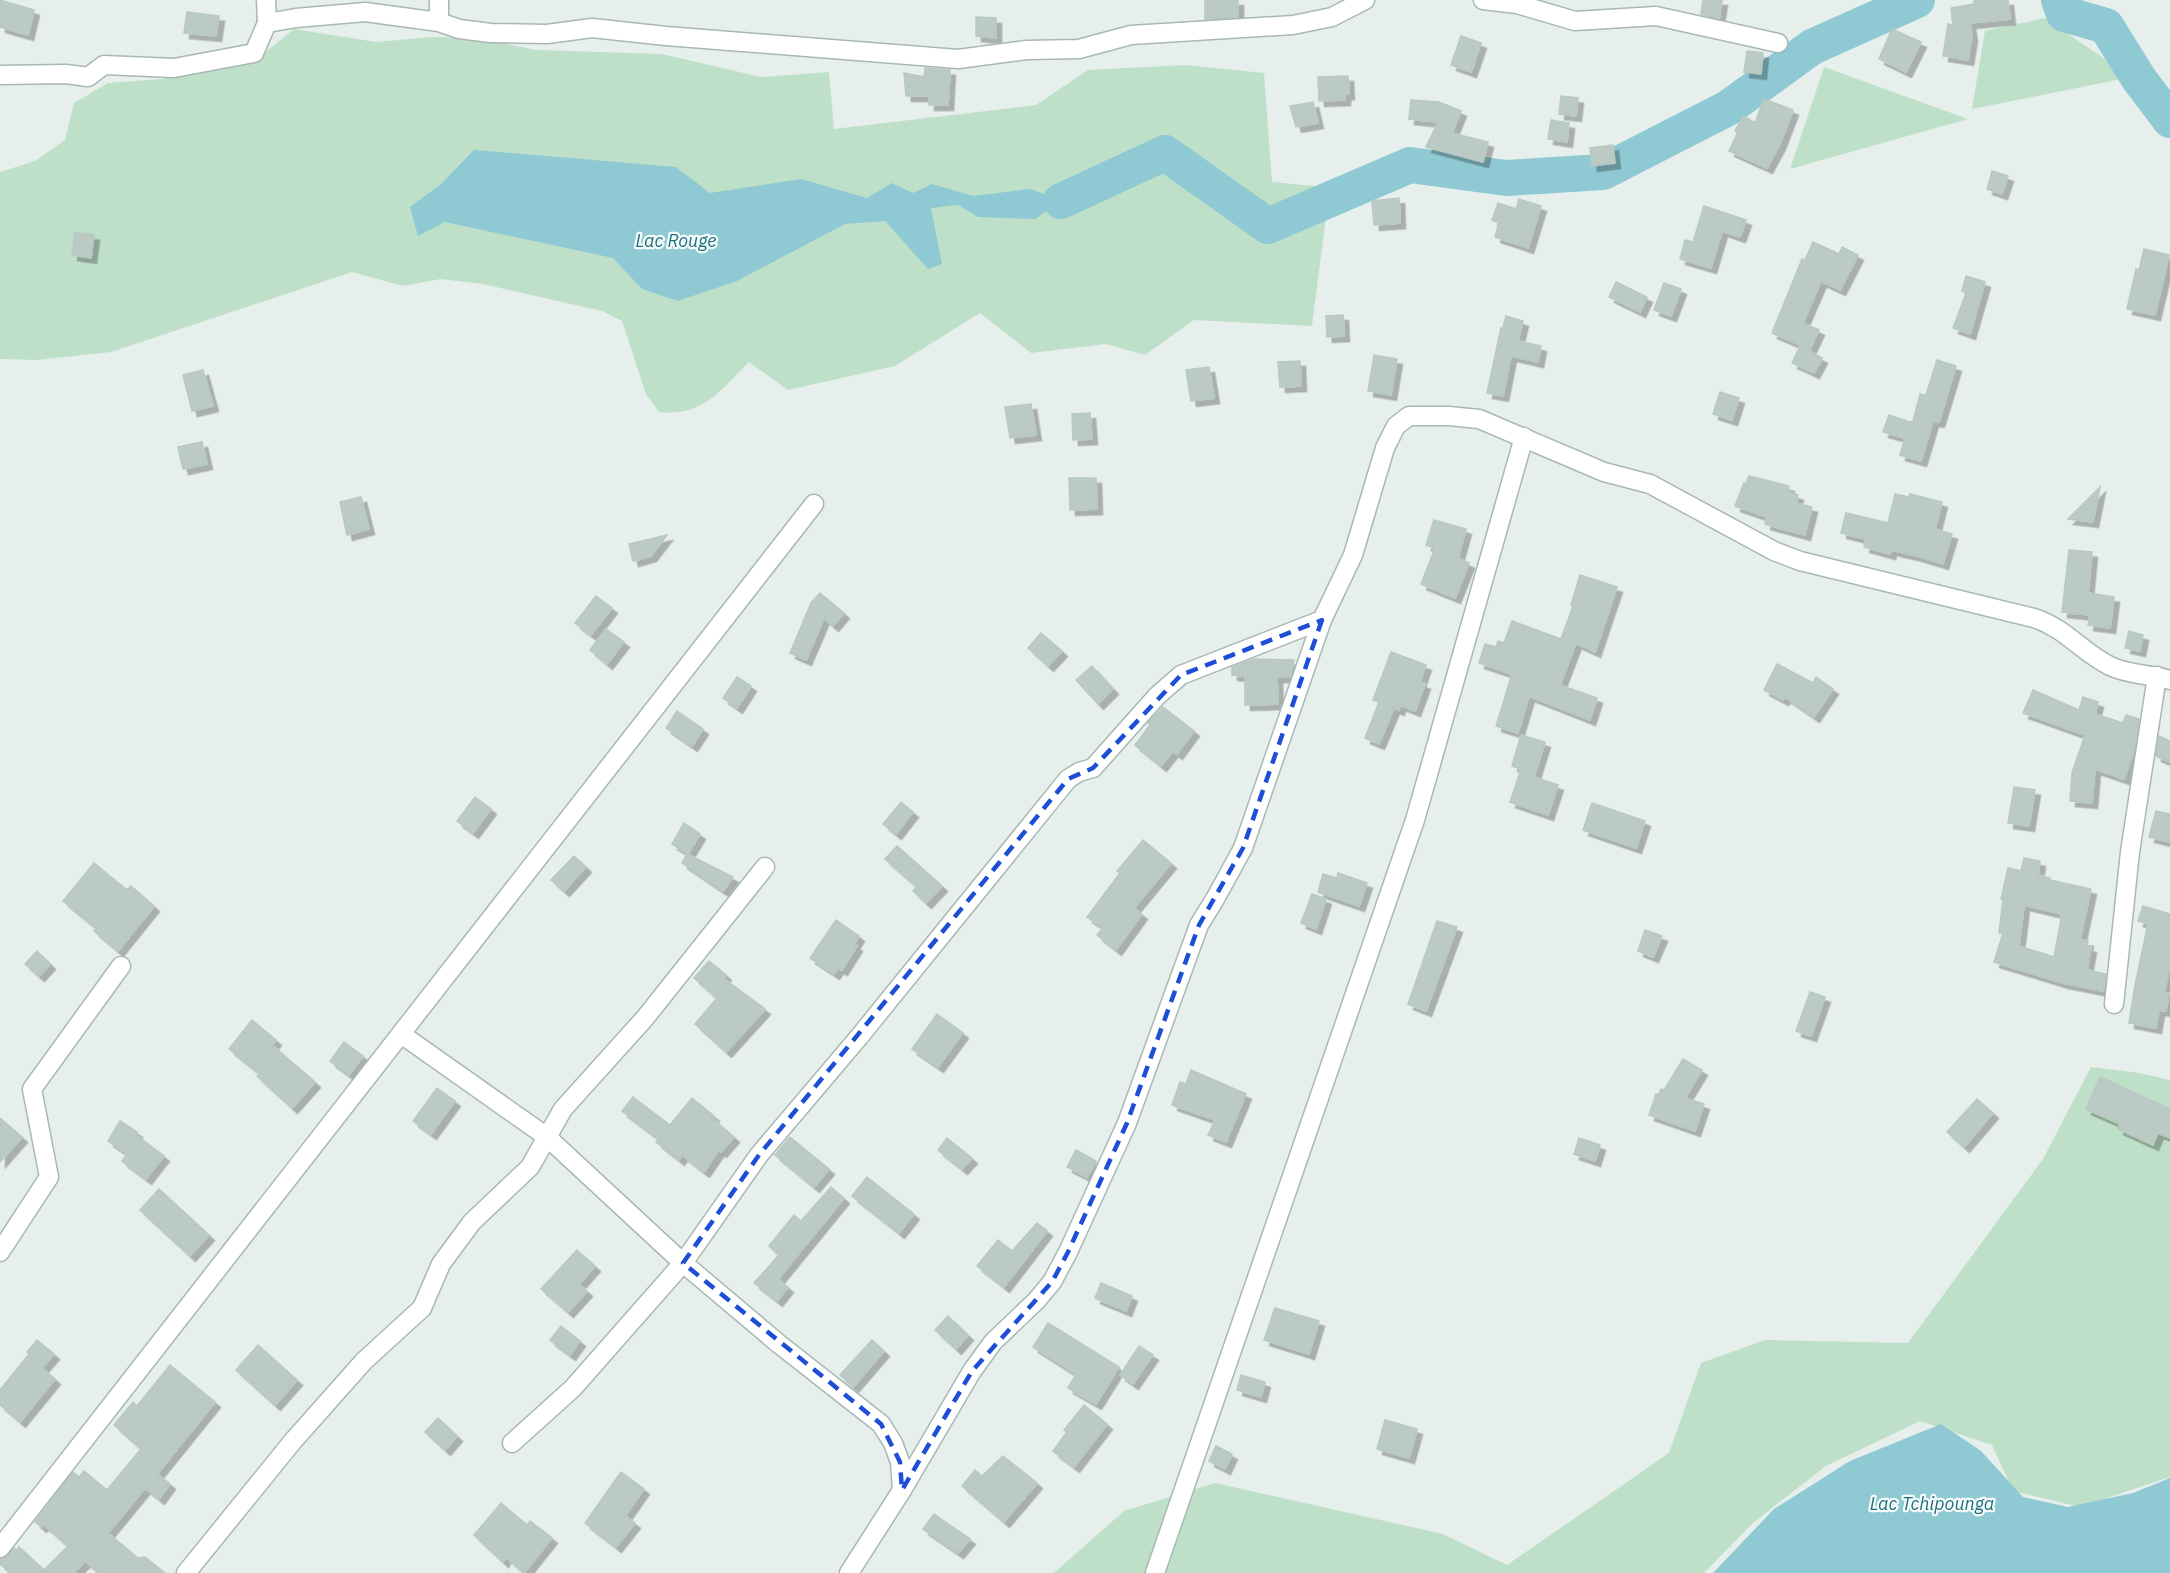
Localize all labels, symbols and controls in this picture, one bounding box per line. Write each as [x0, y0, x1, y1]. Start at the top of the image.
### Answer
water label: Lac Rouge [635, 229, 717, 252]
water label: Lac Tchipounga [1870, 1492, 1994, 1515]

